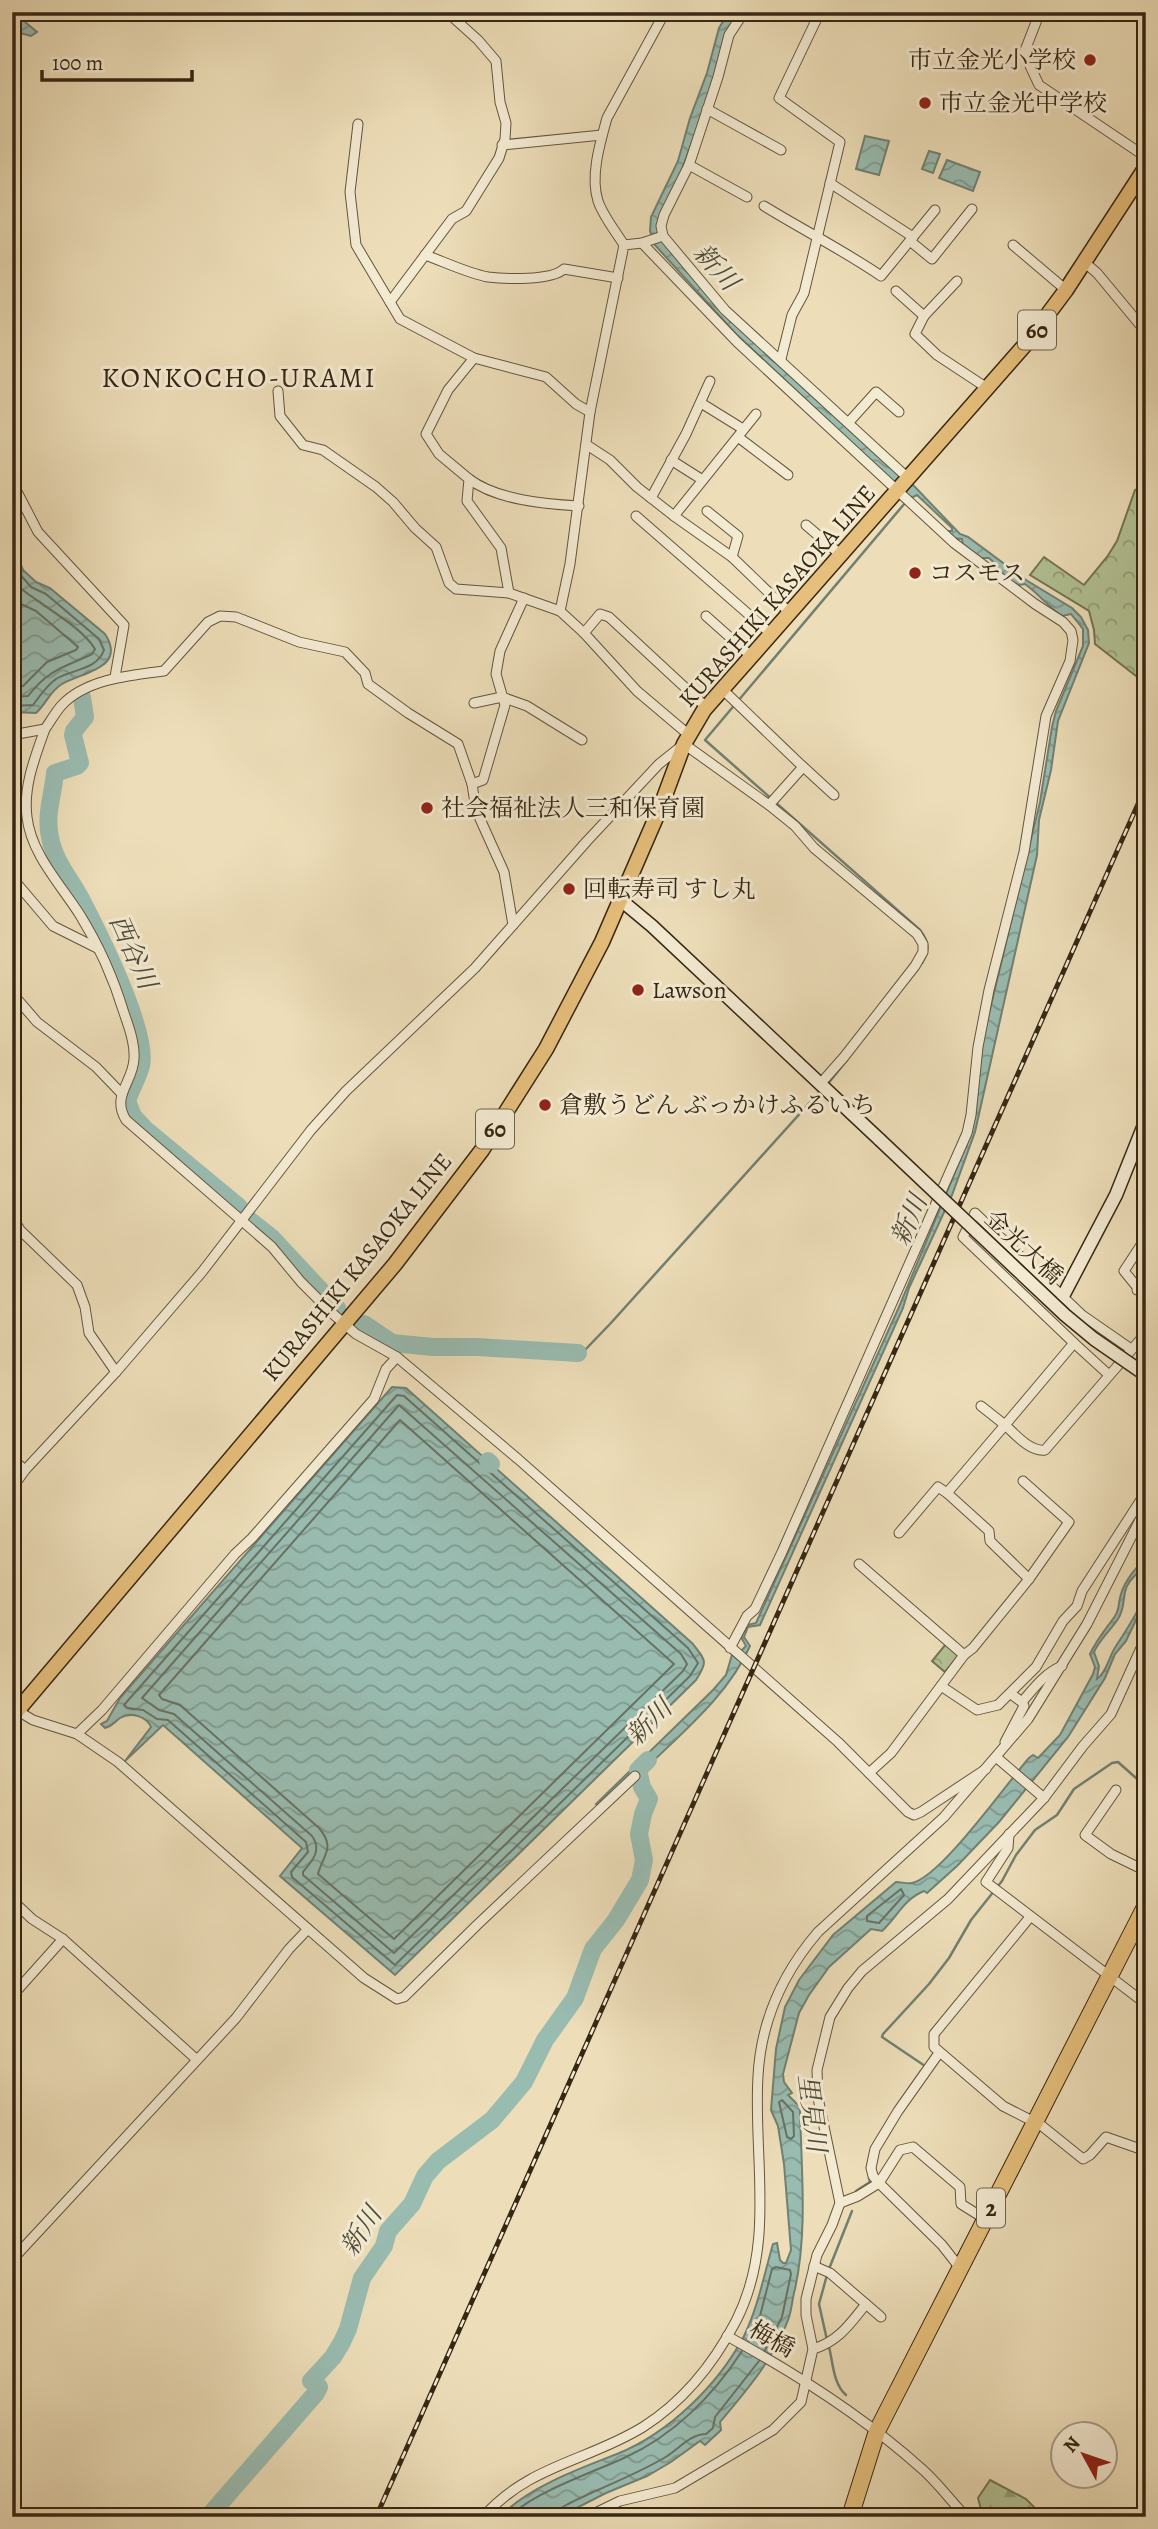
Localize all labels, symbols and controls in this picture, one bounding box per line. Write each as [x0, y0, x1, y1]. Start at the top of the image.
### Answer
scale bar [42, 38, 192, 82]
place label: 市立金光小学校 [908, 44, 1076, 76]
text: 100 m [52, 49, 103, 77]
marker: 市立金光小学校 [1082, 52, 1098, 68]
place label: 市立金光中学校 [939, 87, 1107, 119]
marker: 市立金光中学校 [917, 95, 933, 111]
water label: 新川 [686, 236, 748, 300]
road number: 60 [1018, 310, 1056, 350]
district label: KONKOCHO-URAMI [101, 359, 377, 397]
street label: KURASHIKI KASAOKA LINE [671, 478, 883, 714]
place label: コスモス [929, 557, 1025, 589]
marker: コスモス [907, 565, 923, 581]
place label: 社会福祉法人三和保育園 [441, 792, 705, 824]
marker: 社会福祉法人三和保育園 [419, 800, 435, 816]
place label: 回転寿司 すし丸 [583, 873, 756, 905]
marker: 回転寿司 すし丸 [561, 881, 577, 897]
water label: 西谷川 [101, 909, 166, 997]
place label: Lawson [652, 974, 727, 1006]
marker: Lawson [630, 982, 646, 998]
place label: 倉敷うどん ぶっかけふるいち [559, 1089, 876, 1121]
marker: 倉敷うどん ぶっかけふるいち [537, 1097, 553, 1113]
road number: 60 [476, 1110, 514, 1148]
street label: KURASHIKI KASAOKA LINE [255, 1146, 459, 1388]
water label: 新川 [882, 1186, 937, 1251]
street label: 金光大橋 [978, 1203, 1070, 1291]
water label: 新川 [618, 1689, 682, 1753]
water label: 里見川 [790, 2072, 834, 2157]
road number: 2 [977, 2188, 1005, 2228]
water label: 新川 [332, 2197, 391, 2262]
street label: 梅橋 [743, 2313, 801, 2365]
north arrow [1050, 2420, 1120, 2490]
text: N [1057, 2431, 1086, 2458]

